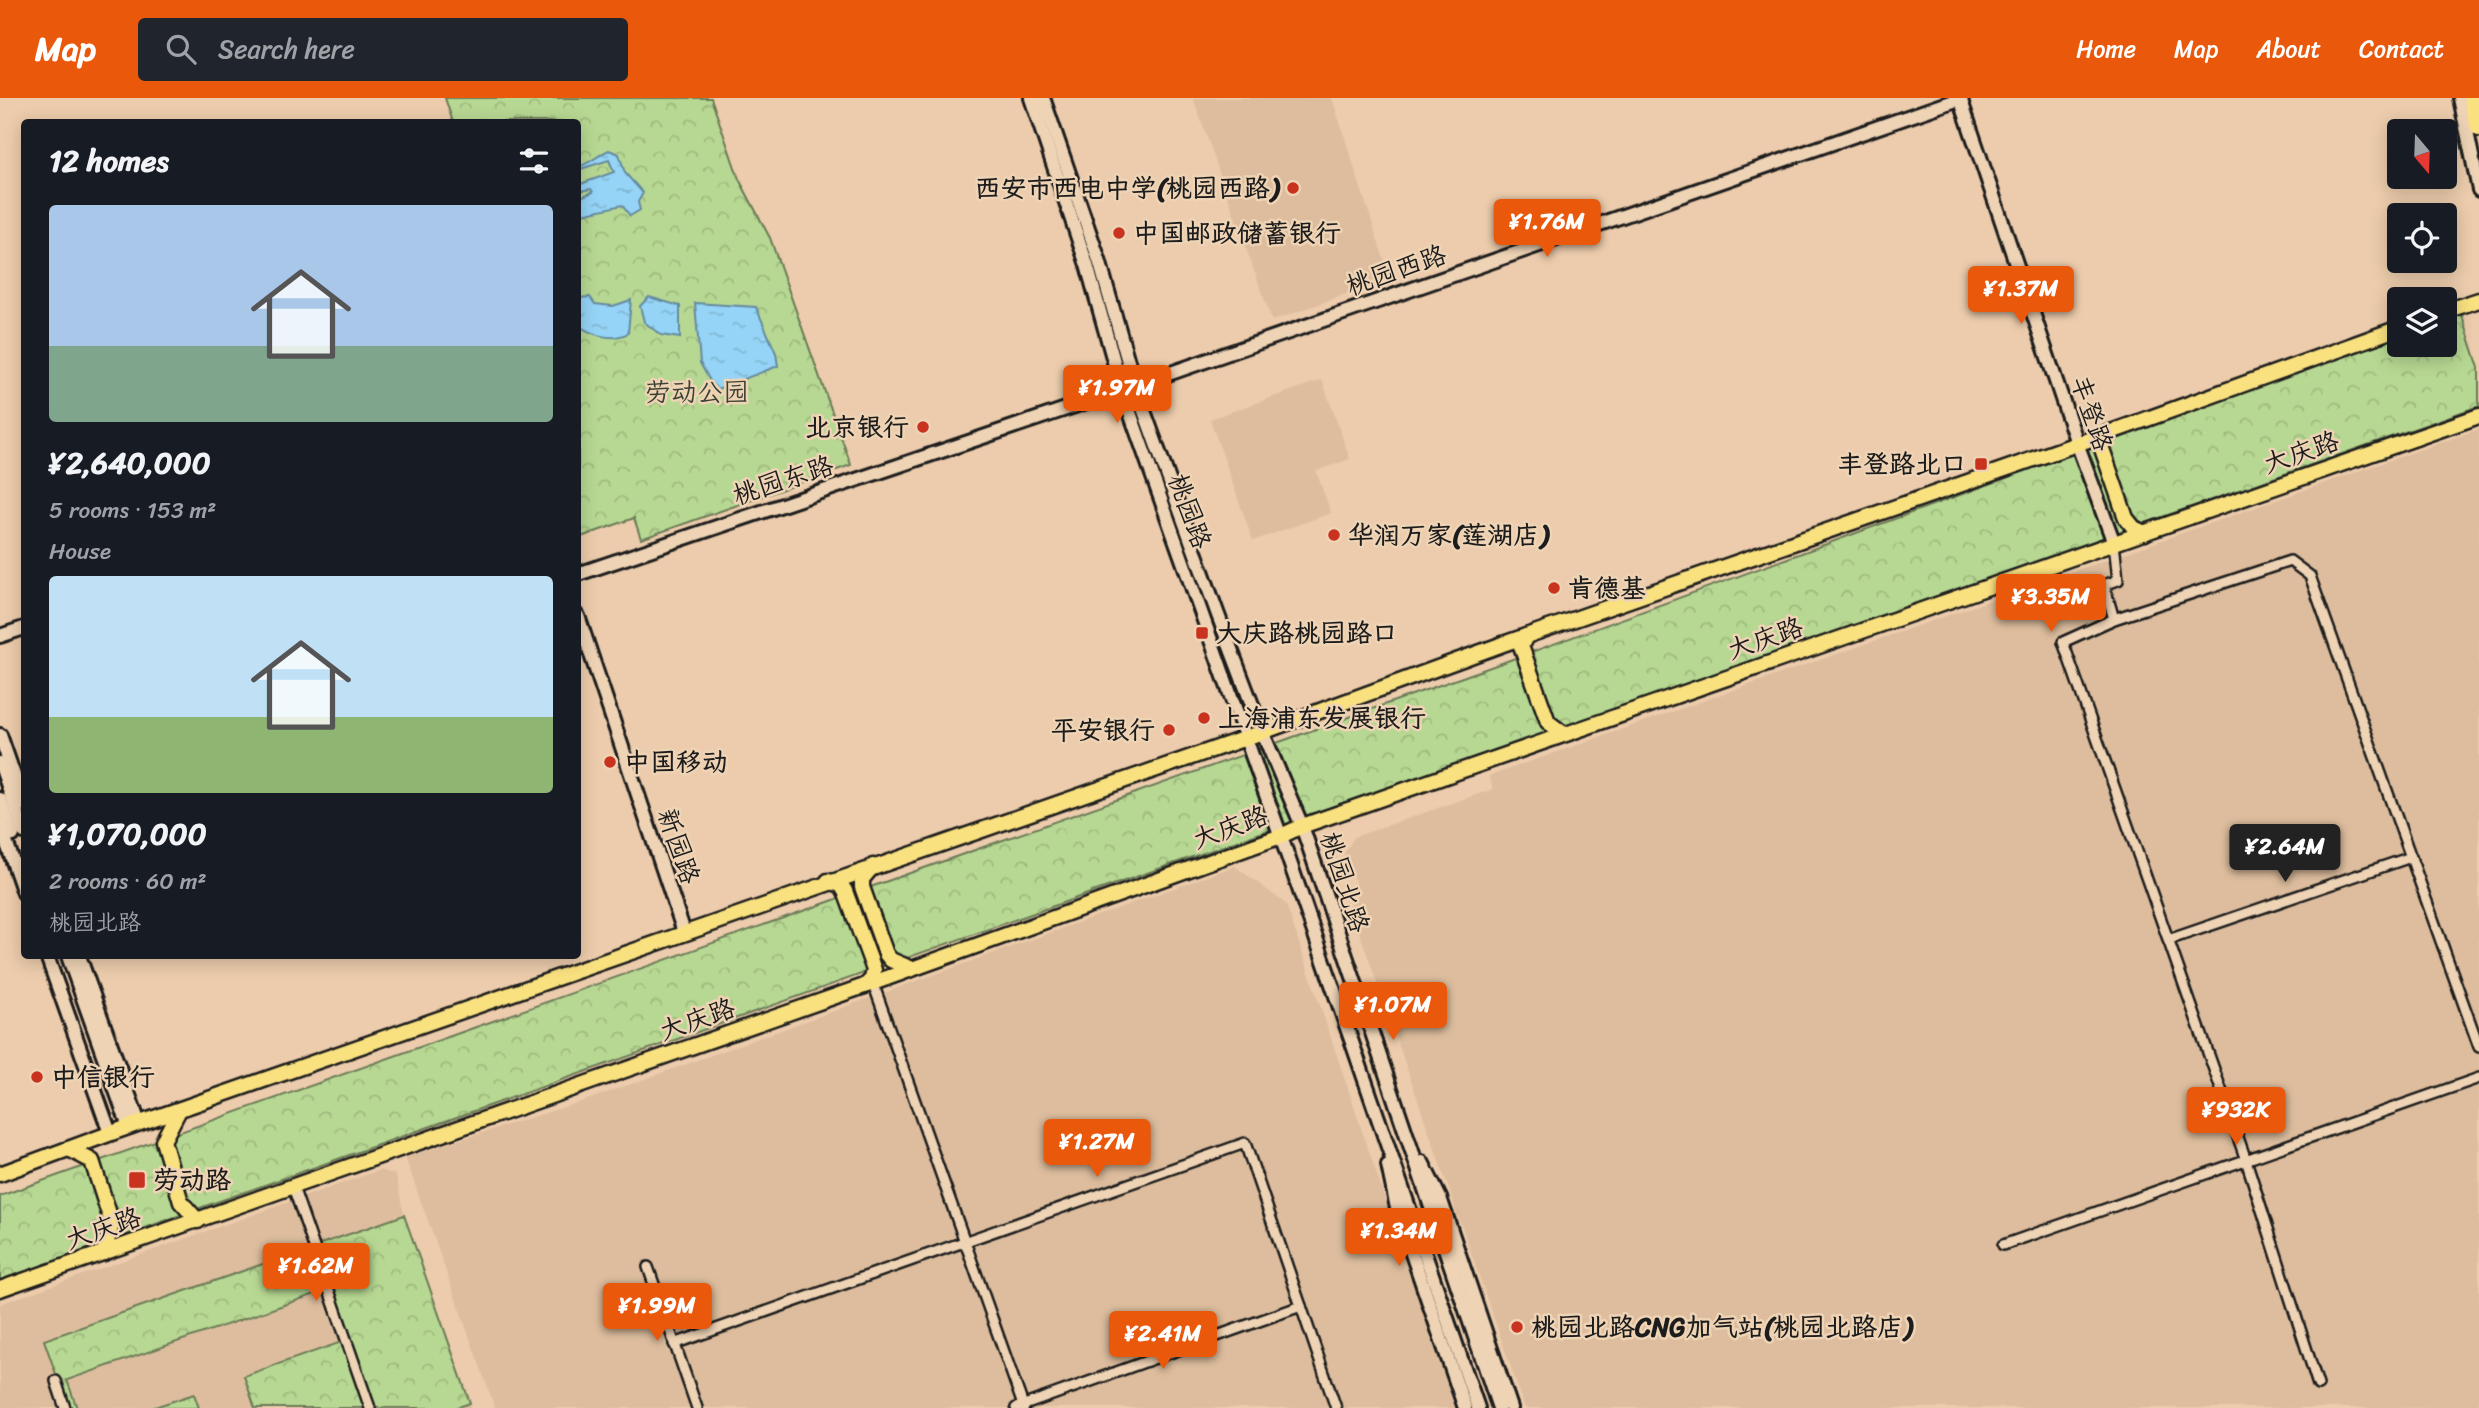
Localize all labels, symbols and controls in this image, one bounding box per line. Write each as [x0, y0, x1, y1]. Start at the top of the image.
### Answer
search box [138, 18, 628, 81]
text: Map [35, 20, 96, 78]
text: Search here [218, 26, 355, 72]
text: Home [2076, 28, 2136, 70]
text: Map [2174, 28, 2218, 70]
text: About [2256, 28, 2321, 70]
text: Contact [2359, 28, 2444, 70]
icon: search [162, 30, 200, 68]
north arrow [2387, 119, 2457, 189]
map controls [2387, 119, 2457, 357]
text: 12 homes [49, 134, 169, 188]
icon: filters [515, 142, 553, 180]
place label: 西安市西电中学(桃园西路) [975, 165, 1281, 211]
marker: 西安市西电中学(桃园西路) [1285, 180, 1301, 196]
pin: ¥1.76M [1490, 200, 1604, 259]
text: ¥1.76M [1510, 201, 1584, 242]
button: locate [2387, 203, 2457, 273]
place label: 中国邮政储蓄银行 [1133, 210, 1341, 256]
marker: 中国邮政储蓄银行 [1111, 225, 1127, 241]
street label: 桃园西路 [1339, 231, 1453, 309]
icon: home [238, 251, 364, 377]
pin: ¥1.37M [1964, 266, 2078, 326]
text: ¥1.37M [1984, 268, 2058, 309]
button: layers [2387, 287, 2457, 357]
pin: ¥1.97M [1060, 366, 1174, 425]
text: ¥1.97M [1079, 367, 1155, 408]
park label: 劳动公园 [645, 369, 749, 415]
street label: 丰登路 [2058, 369, 2126, 457]
place label: 北京银行 [805, 404, 909, 450]
street label: 大庆路 [2257, 418, 2345, 486]
marker: 北京银行 [915, 419, 931, 435]
text: ¥2,640,000 [49, 436, 211, 490]
place label: 丰登路北口 [1837, 441, 1967, 487]
street label: 桃园东路 [726, 442, 840, 518]
marker: 丰登路北口 [1973, 456, 1989, 472]
street label: 桃园路 [1155, 466, 1225, 556]
text: 5 rooms · 153 m² [49, 490, 216, 531]
place label: 华润万家(莲湖店) [1348, 512, 1550, 558]
marker: 华润万家(莲湖店) [1326, 527, 1342, 543]
text: House [49, 531, 111, 572]
place label: 肯德基 [1568, 565, 1646, 611]
pin: ¥3.35M [1994, 574, 2108, 634]
text: ¥3.35M [2012, 576, 2090, 617]
marker: 肯德基 [1546, 580, 1562, 596]
street label: 大庆路 [1721, 604, 1809, 672]
place label: 大庆路桃园路口 [1216, 610, 1398, 656]
icon: home [238, 622, 364, 748]
marker: 大庆路桃园路口 [1194, 625, 1210, 641]
place label: 上海浦东发展银行 [1218, 695, 1426, 741]
place label: 平安银行 [1051, 707, 1155, 753]
marker: 上海浦东发展银行 [1196, 710, 1212, 726]
marker: 平安银行 [1161, 722, 1177, 738]
place label: 中国移动 [624, 739, 728, 785]
marker: 中国移动 [602, 754, 618, 770]
street label: 大庆路 [1185, 792, 1275, 862]
street label: 新园路 [645, 802, 713, 890]
text: ¥1,070,000 [49, 807, 207, 861]
pin: ¥2.64M [2228, 824, 2342, 884]
street label: 桃园北路 [1307, 825, 1383, 939]
text: ¥2.64M [2245, 826, 2325, 867]
text: 2 rooms · 60 m² [49, 861, 207, 902]
text: 桃园北路 [49, 902, 141, 943]
pin: ¥1.07M [1336, 982, 1450, 1042]
text: ¥1.07M [1355, 984, 1431, 1025]
street label: 大庆路 [653, 985, 741, 1053]
place label: 中信银行 [51, 1054, 155, 1100]
marker: 中信银行 [29, 1069, 45, 1085]
pin: ¥932K [2187, 1088, 2285, 1147]
text: ¥932K [2203, 1089, 2269, 1130]
pin: ¥1.27M [1040, 1119, 1154, 1179]
text: ¥1.27M [1060, 1121, 1134, 1162]
place label: 劳动路 [153, 1157, 231, 1203]
marker: 劳动路 [127, 1170, 147, 1190]
street label: 大庆路 [59, 1194, 147, 1262]
pin: ¥1.34M [1342, 1208, 1456, 1268]
text: ¥1.34M [1361, 1210, 1437, 1251]
pin: ¥1.62M [259, 1244, 373, 1303]
text: ¥1.62M [279, 1245, 353, 1286]
pin: ¥1.99M [600, 1284, 714, 1343]
text: ¥1.99M [619, 1285, 695, 1326]
place label: 桃园北路CNG加气站(桃园北路店) [1531, 1304, 1914, 1350]
pin: ¥2.41M [1106, 1312, 1220, 1371]
text: ¥2.41M [1125, 1313, 1201, 1354]
marker: 桃园北路CNG加气站(桃园北路店) [1509, 1319, 1525, 1335]

